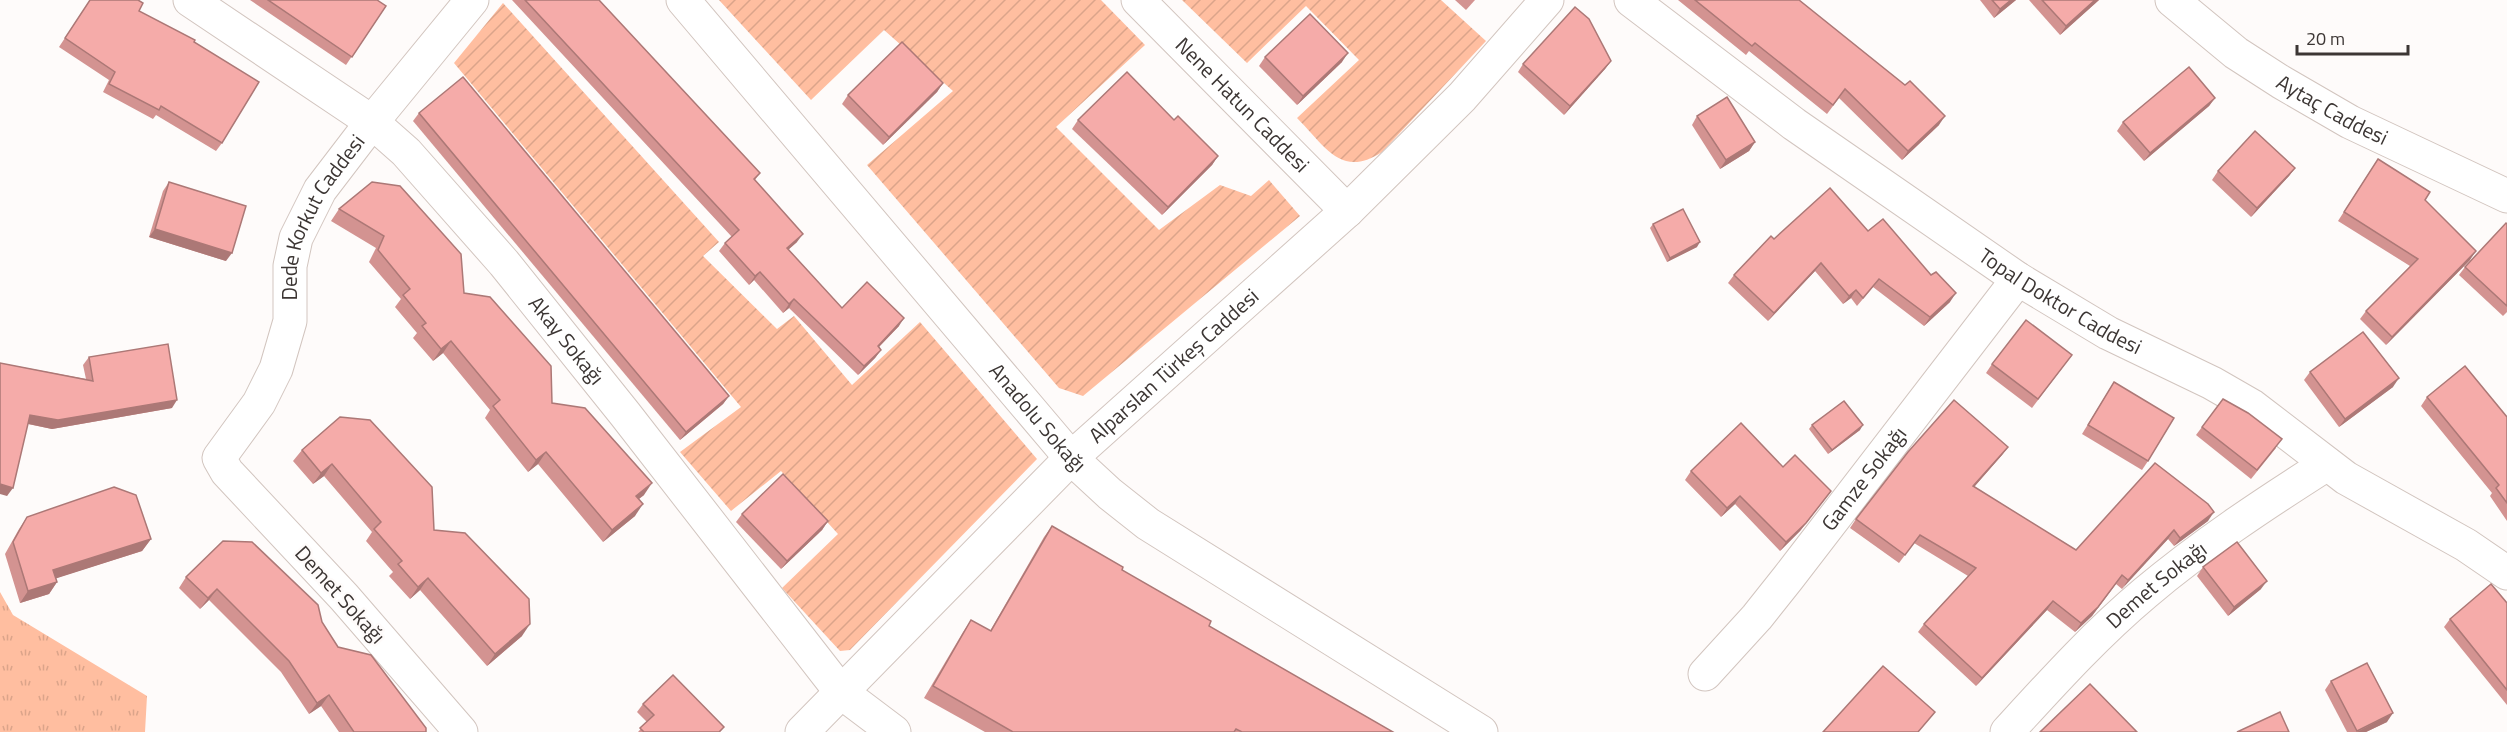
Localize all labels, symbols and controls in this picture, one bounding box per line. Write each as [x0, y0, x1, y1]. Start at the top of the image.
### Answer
scale bar [2297, 18, 2408, 56]
text: 20 m [2306, 25, 2345, 52]
street label: Nene Hatun Caddesi [1168, 29, 1317, 179]
street label: Aytaç Caddesi [2271, 66, 2394, 153]
street label: Dede Korkut Caddesi [273, 127, 372, 300]
street label: Topal Doktor Caddesi [1972, 239, 2147, 362]
street label: Alparslan Türkeş Caddesi [1081, 280, 1265, 450]
street label: Akay Sokağı [521, 289, 613, 391]
street label: Anadolu Sokağı [982, 355, 1094, 480]
street label: Gamze Sokağı [1813, 419, 1914, 537]
street label: Demet Sokağı [2098, 533, 2213, 636]
street label: Demet Sokağı [288, 538, 394, 651]

